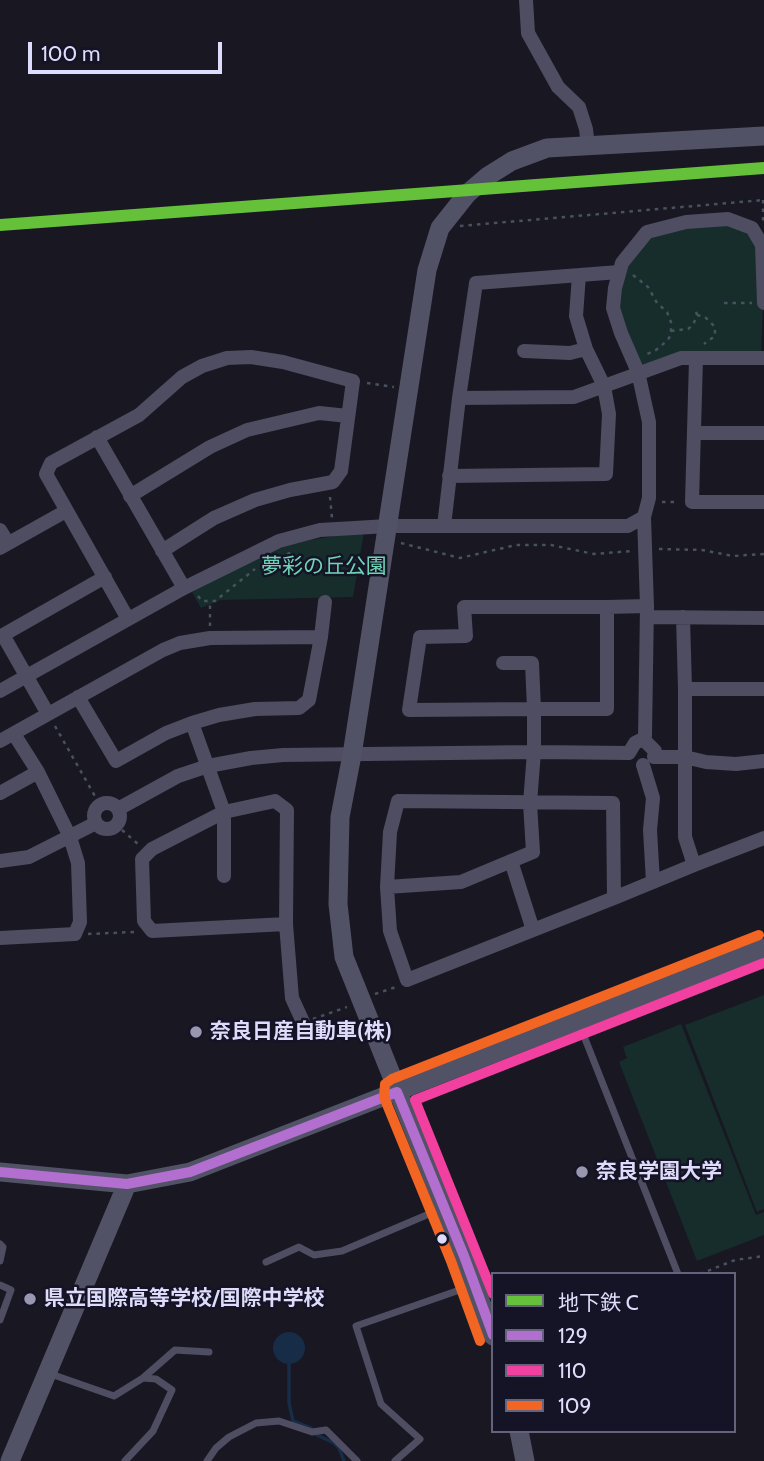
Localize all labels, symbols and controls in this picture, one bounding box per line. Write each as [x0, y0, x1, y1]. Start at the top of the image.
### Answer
scale bar [32, 28, 226, 72]
text: 100 m [41, 41, 100, 66]
park label: 夢彩の丘公園 [261, 554, 387, 580]
place label: 奈良日産自動車(株) [210, 1019, 392, 1045]
marker: 奈良日産自動車(株) [188, 1024, 204, 1040]
place label: 奈良学園大学 [596, 1159, 722, 1185]
marker: 奈良学園大学 [574, 1164, 590, 1180]
unlabelled marker [435, 1232, 449, 1246]
legend [491, 1272, 736, 1433]
place label: 県立国際高等学校/国際中学校 [44, 1286, 325, 1312]
text: 地下鉄 C [558, 1290, 639, 1315]
marker: 県立国際高等学校/国際中学校 [22, 1291, 38, 1307]
text: 129 [558, 1323, 588, 1348]
text: 110 [558, 1358, 586, 1383]
text: 109 [558, 1393, 591, 1418]

